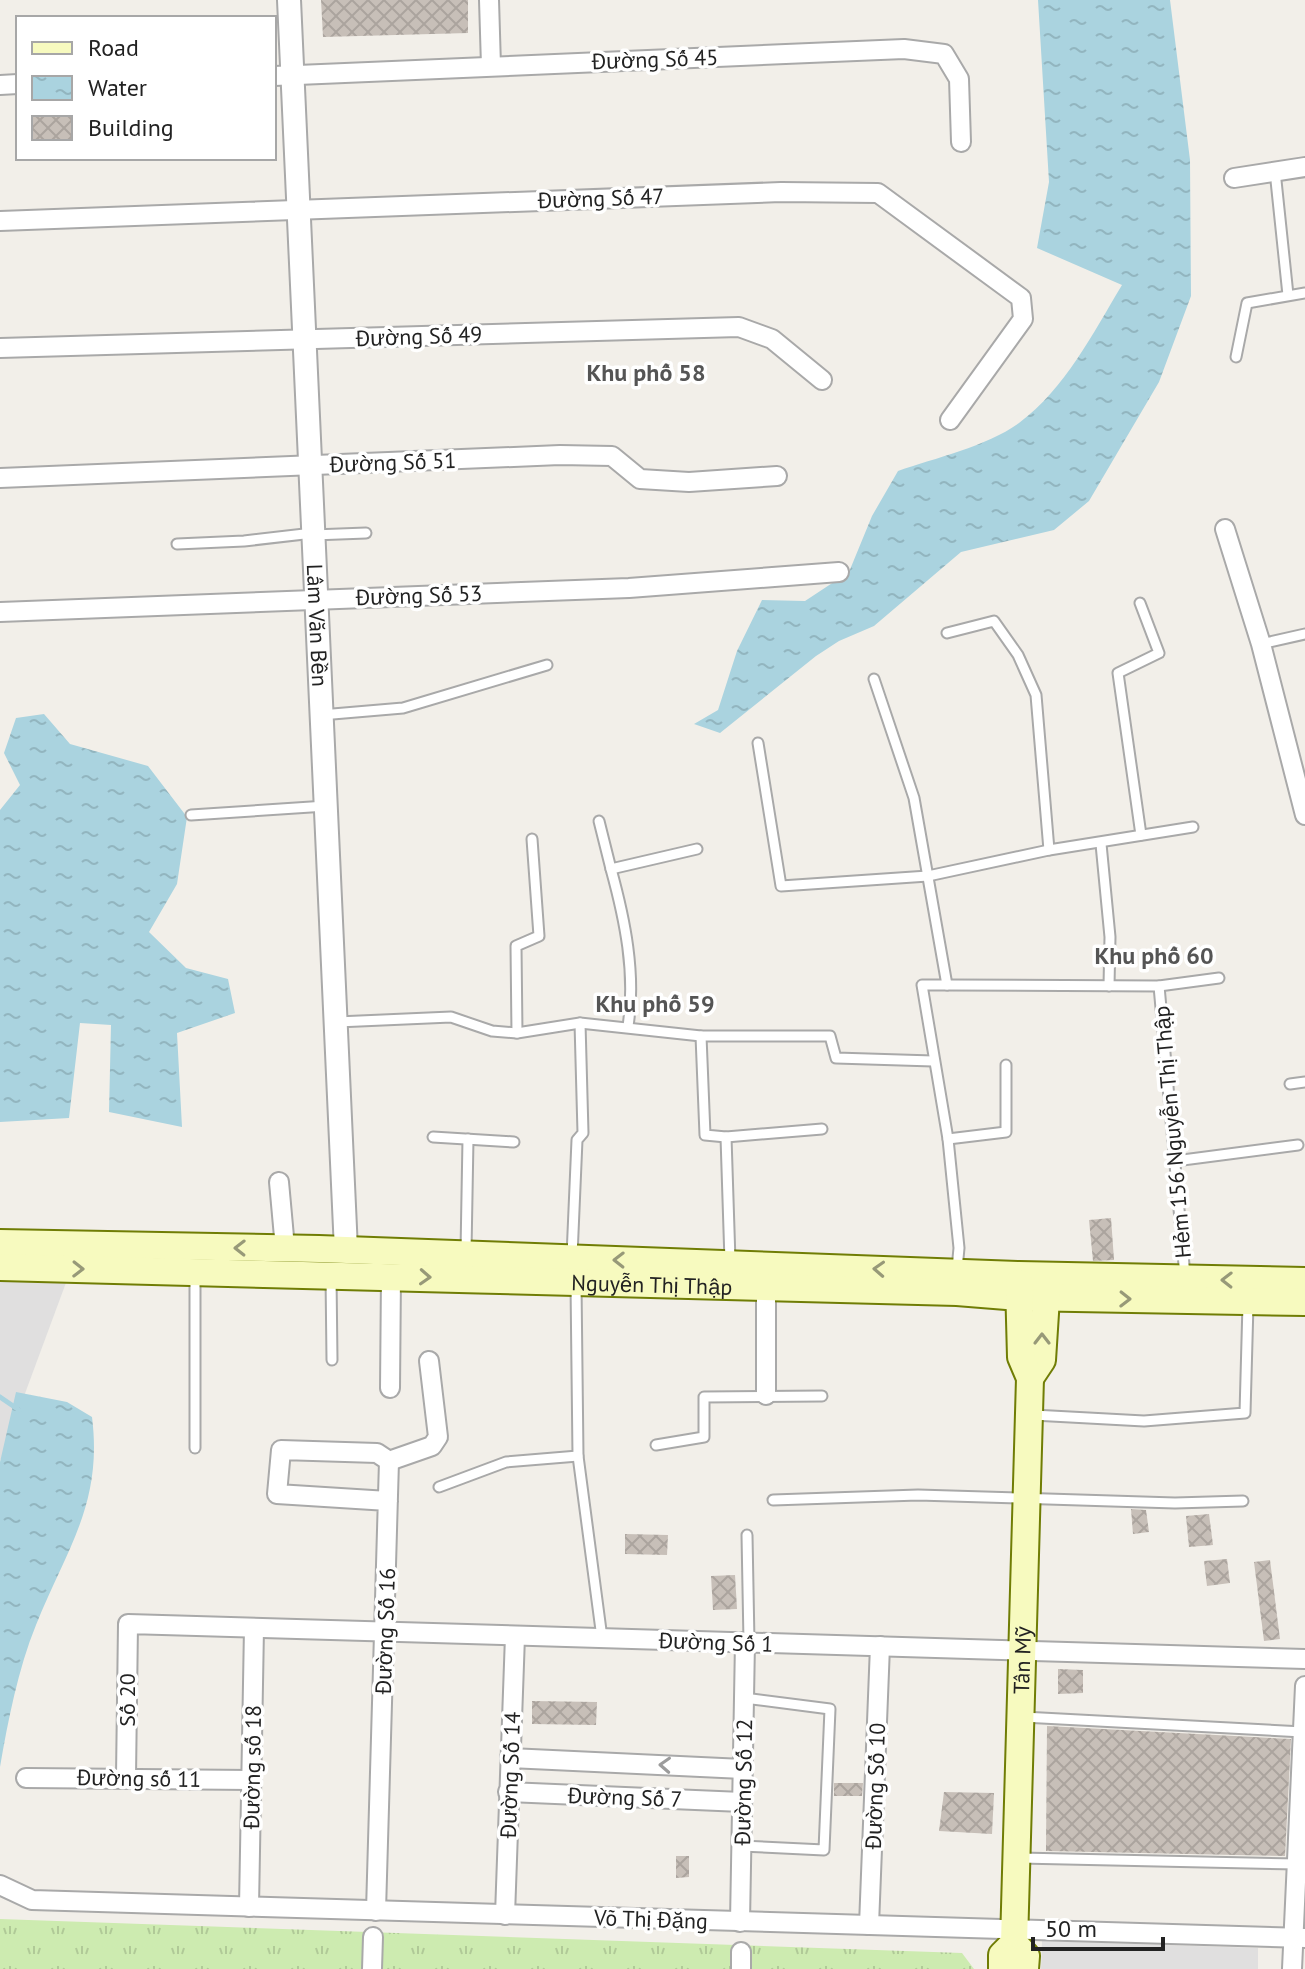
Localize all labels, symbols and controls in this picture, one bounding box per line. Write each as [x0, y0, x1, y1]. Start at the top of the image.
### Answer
legend [16, 16, 276, 160]
text: Road [88, 32, 139, 63]
street label: Đường Số 45 [590, 43, 719, 75]
text: Water [88, 72, 147, 103]
text: Building [88, 112, 174, 143]
street label: Đường Số 47 [536, 182, 665, 214]
street label: Đường Số 49 [354, 320, 483, 352]
district label: Khu phố 58 [586, 357, 706, 388]
street label: Đường Số 51 [328, 446, 457, 478]
street label: Lâm Văn Bền [301, 563, 334, 687]
street label: Đường Số 53 [354, 579, 483, 611]
district label: Khu phố 60 [1094, 940, 1214, 971]
district label: Khu phố 59 [595, 988, 715, 1019]
street label: Hẻm 156 Nguyễn Thị Thập [1147, 1005, 1197, 1259]
one-way arrow [233, 1239, 246, 1257]
one-way arrow [612, 1251, 625, 1269]
one-way arrow [72, 1260, 85, 1277]
one-way arrow [872, 1261, 885, 1278]
one-way arrow [419, 1268, 432, 1285]
street label: Nguyễn Thị Thập [571, 1268, 733, 1301]
one-way arrow [1220, 1271, 1233, 1288]
one-way arrow [1119, 1290, 1132, 1308]
one-way arrow [1033, 1332, 1051, 1345]
street label: Đường Số 16 [369, 1567, 401, 1696]
street label: Đường Số 1 [657, 1626, 774, 1658]
street label: Tân Mỹ [1007, 1626, 1037, 1694]
street label: Số 20 [113, 1673, 141, 1727]
street label: Đường số 18 [237, 1705, 267, 1830]
street label: Đường Số 14 [494, 1711, 526, 1840]
street label: Đường Số 12 [728, 1718, 758, 1847]
street label: Đường Số 10 [859, 1722, 891, 1851]
one-way arrow [658, 1757, 671, 1774]
street label: Đường số 11 [76, 1763, 201, 1793]
street label: Đường Số 7 [566, 1781, 683, 1813]
scale bar [1033, 1901, 1163, 1951]
street label: Võ Thị Đặng [593, 1903, 708, 1935]
text: 50 m [1045, 1913, 1097, 1944]

